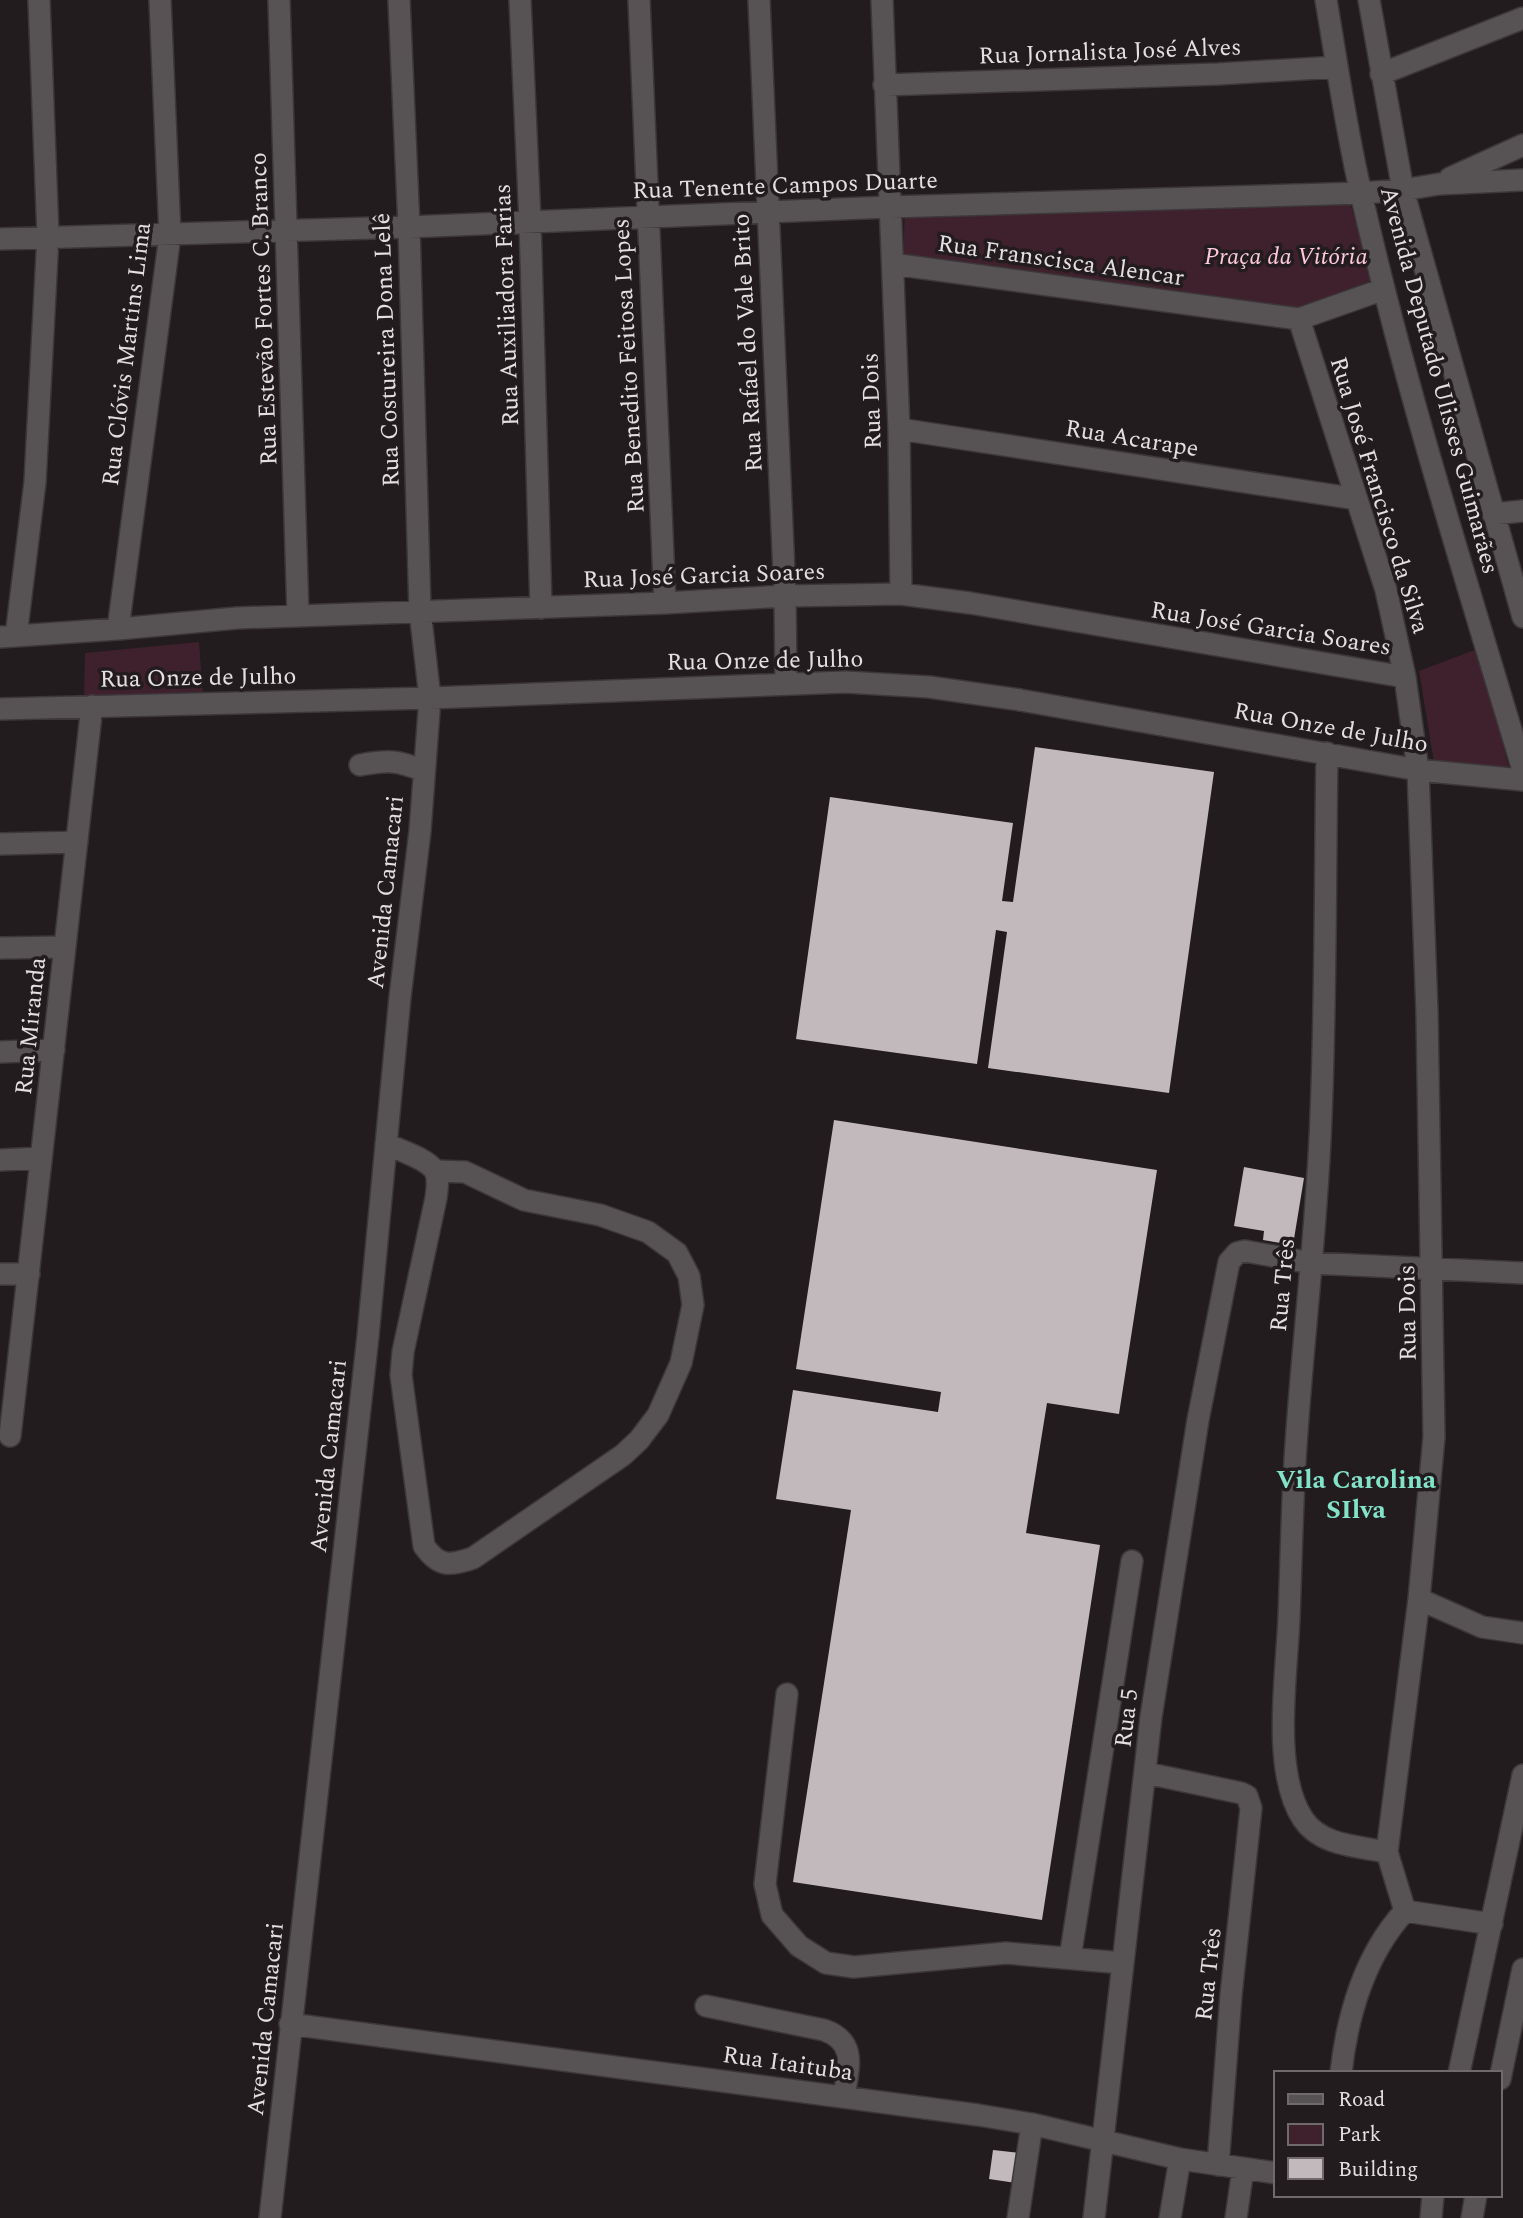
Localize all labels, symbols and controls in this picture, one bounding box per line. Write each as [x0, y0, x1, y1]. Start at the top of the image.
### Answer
street label: Rua Jornalista José Alves [978, 29, 1242, 75]
street label: Rua Estevão Fortes C. Branco [241, 152, 287, 466]
street label: Rua Tenente Campos Duarte [632, 163, 938, 209]
street label: Avenida Deputado Ulisses Guimarães [1370, 182, 1508, 578]
street label: Rua Auxiliadora Farias [485, 183, 529, 427]
street label: Rua Costureira Dona Lelê [364, 212, 410, 488]
street label: Rua Rafael do Vale Brito [723, 213, 773, 473]
street label: Rua Benedito Feitosa Lopes [603, 218, 655, 514]
street label: Rua Clóvis Martins Lima [93, 220, 161, 488]
street label: Rua Franscisca Alencar [935, 226, 1186, 296]
park label: Praça da Vitória [1204, 239, 1368, 275]
street label: Rua Dois [852, 352, 892, 450]
street label: Rua José Francisco da Silva [1320, 352, 1438, 638]
street label: Rua Acarape [1063, 411, 1201, 467]
street label: Rua José Garcia Soares [582, 554, 826, 598]
street label: Rua José Garcia Soares [1148, 592, 1394, 666]
street label: Rua Onze de Julho [666, 641, 864, 681]
street label: Rua Onze de Julho [99, 658, 297, 698]
street label: Rua Onze de Julho [1231, 693, 1431, 763]
street label: Avenida Camacari [358, 794, 414, 991]
street label: Rua Miranda [6, 955, 56, 1097]
street label: Rua Três [1261, 1237, 1305, 1334]
street label: Rua Dois [1389, 1264, 1427, 1362]
street label: Avenida Camacari [301, 1358, 357, 1555]
district label: Vila Carolina SIlva [1276, 1460, 1437, 1530]
street label: Rua 5 [1106, 1687, 1148, 1750]
street label: Avenida Camacari [238, 1921, 294, 2118]
street label: Rua Três [1186, 1925, 1232, 2023]
street label: Rua Itaituba [720, 2037, 856, 2091]
legend [1274, 2071, 1502, 2197]
text: Road [1338, 2084, 1385, 2116]
text: Park [1338, 2119, 1382, 2151]
text: Building [1338, 2154, 1418, 2186]

